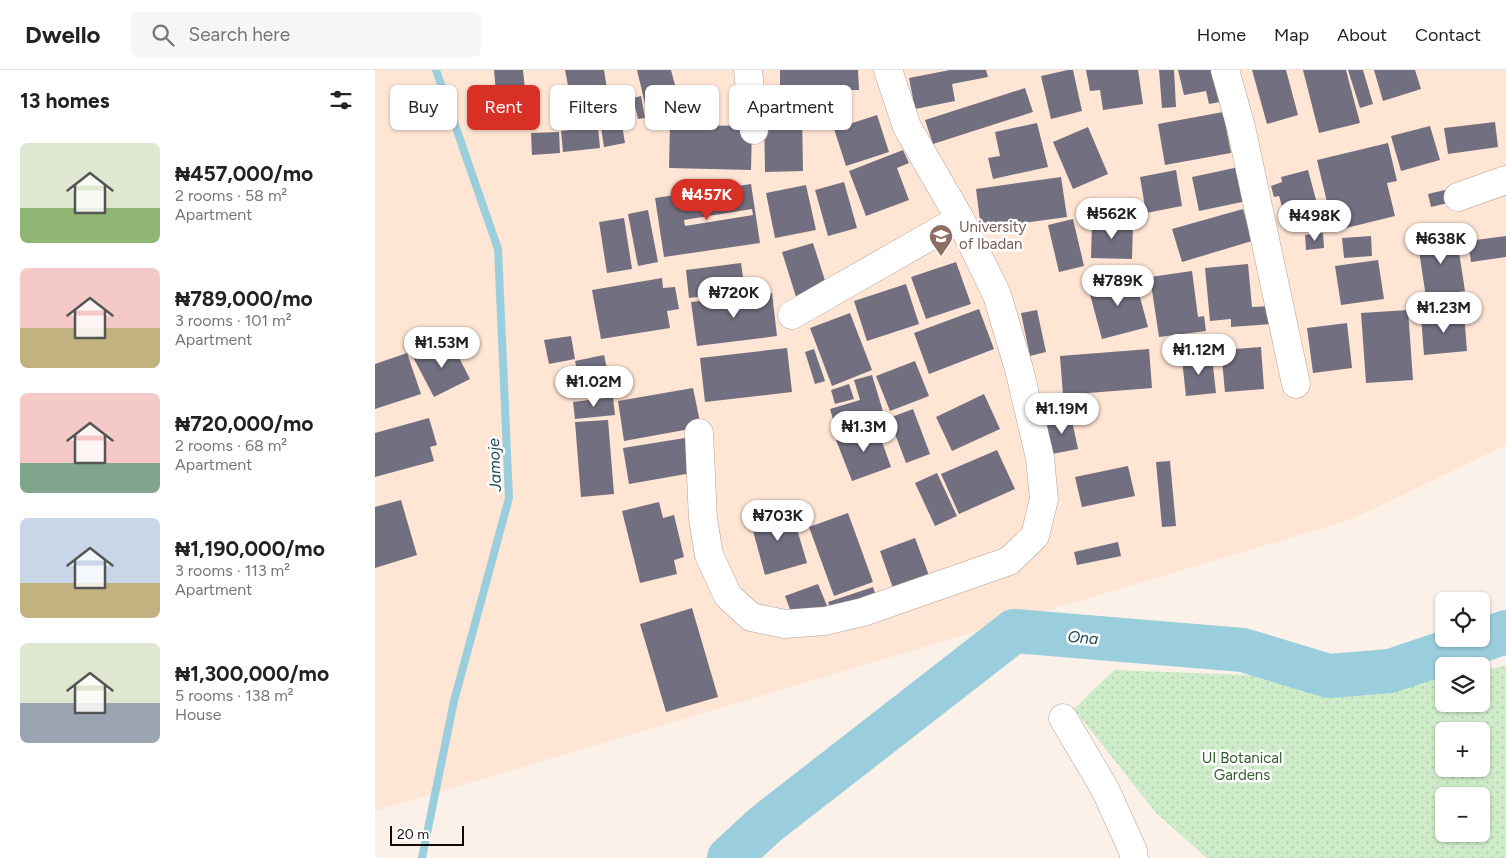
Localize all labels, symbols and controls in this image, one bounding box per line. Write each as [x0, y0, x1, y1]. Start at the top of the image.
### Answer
search box [131, 12, 481, 57]
text: Dwello [25, 20, 101, 49]
icon: search [149, 21, 177, 49]
text: Search here [189, 23, 290, 46]
text: Home [1197, 24, 1246, 46]
text: Map [1274, 24, 1309, 46]
text: About [1337, 24, 1387, 46]
text: Contact [1415, 24, 1481, 46]
chip: Buy [390, 85, 457, 130]
chip: Rent [467, 85, 540, 130]
chip: Filters [550, 85, 635, 130]
chip: New [645, 85, 719, 130]
chip: Apartment [729, 85, 852, 130]
icon: filters [327, 86, 355, 114]
text: 13 homes [20, 88, 109, 113]
text: ₦457,000/mo [175, 161, 313, 186]
icon: home [60, 163, 120, 223]
pin: ₦457K [672, 178, 742, 221]
text: ₦457K [682, 185, 732, 204]
text: 2 rooms · 58 m² [175, 186, 287, 205]
pin: ₦562K [1077, 198, 1147, 240]
pin: ₦498K [1280, 200, 1350, 242]
text: ₦562K [1087, 204, 1137, 223]
text: Apartment [175, 205, 252, 224]
text: ₦498K [1289, 206, 1341, 225]
place label: University of Ibadan [959, 218, 1026, 253]
pin: ₦638K [1406, 222, 1476, 265]
school or university icon: University of Ibadan [928, 223, 954, 257]
text: ₦638K [1416, 229, 1466, 248]
pin: ₦789K [1083, 264, 1153, 307]
text: ₦789K [1093, 271, 1143, 290]
pin: ₦720K [699, 276, 769, 319]
text: ₦720K [709, 283, 759, 302]
text: ₦789,000/mo [175, 286, 313, 311]
icon: home [60, 288, 120, 348]
pin: ₦1.23M [1403, 292, 1485, 334]
text: ₦1.23M [1417, 298, 1471, 317]
text: 3 rooms · 101 m² [175, 311, 291, 330]
pin: ₦1.53M [401, 326, 483, 369]
text: Apartment [175, 330, 252, 349]
text: ₦1.53M [415, 333, 469, 352]
pin: ₦1.12M [1158, 334, 1240, 376]
text: ₦1.12M [1173, 340, 1225, 359]
pin: ₦1.02M [553, 366, 635, 408]
text: ₦1.02M [566, 372, 622, 391]
pin: ₦1.19M [1021, 392, 1103, 435]
text: ₦1.19M [1036, 399, 1088, 418]
pin: ₦1.3M [829, 410, 899, 453]
text: ₦720,000/mo [175, 411, 313, 436]
icon: home [60, 413, 120, 473]
text: ₦1.3M [842, 417, 886, 436]
text: 2 rooms · 68 m² [175, 436, 287, 455]
water label: Jamoje [484, 438, 505, 493]
text: Apartment [175, 455, 252, 474]
pin: ₦703K [743, 500, 813, 542]
text: ₦703K [753, 506, 803, 525]
text: ₦1,190,000/mo [175, 536, 325, 561]
icon: home [60, 538, 120, 598]
text: 3 rooms · 113 m² [175, 561, 290, 580]
text: Apartment [175, 580, 252, 599]
map controls [1435, 592, 1490, 842]
button: locate [1435, 592, 1490, 647]
water label: Ona [1067, 627, 1099, 648]
button: layers [1435, 657, 1490, 712]
text: ₦1,300,000/mo [175, 661, 329, 686]
icon: home [60, 663, 120, 723]
text: 5 rooms · 138 m² [175, 686, 294, 705]
text: House [175, 705, 221, 724]
button: + [1435, 722, 1490, 777]
park label: UI Botanical Gardens [1202, 749, 1282, 784]
button: − [1435, 787, 1490, 842]
scale bar [390, 823, 464, 846]
text: 20 m [397, 826, 429, 843]

